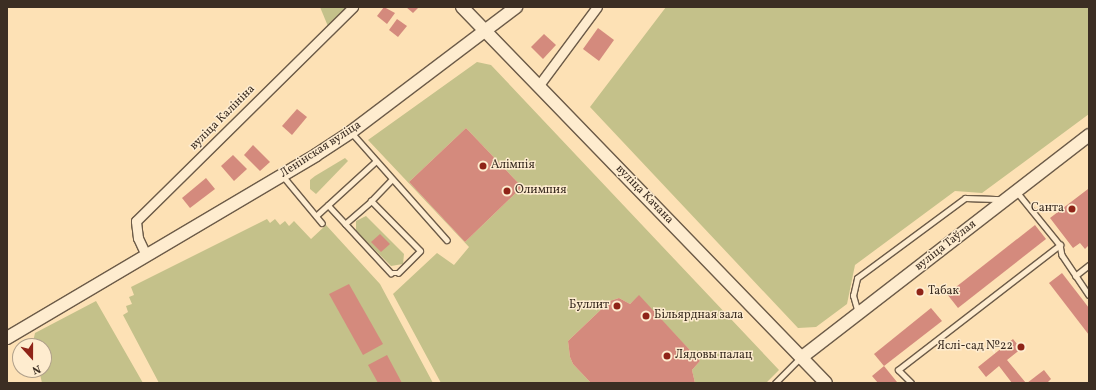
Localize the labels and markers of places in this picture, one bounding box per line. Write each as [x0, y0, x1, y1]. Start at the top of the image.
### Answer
place label: Алімпія [491, 159, 535, 173]
marker: Алімпія [478, 161, 488, 171]
place label: Олимпия [515, 184, 566, 198]
marker: Олимпия [502, 186, 512, 196]
place label: Санта [1031, 202, 1064, 216]
marker: Санта [1067, 204, 1077, 214]
place label: Табак [928, 285, 959, 299]
marker: Табак [915, 287, 925, 297]
place label: Буллит [569, 299, 609, 313]
marker: Буллит [612, 301, 622, 311]
place label: Більярдная зала [654, 309, 743, 323]
marker: Більярдная зала [641, 311, 651, 321]
place label: Яслі-сад №22 [937, 340, 1013, 354]
marker: Яслі-сад №22 [1016, 342, 1026, 352]
place label: Лядовы палац [675, 349, 752, 363]
marker: Лядовы палац [662, 351, 672, 361]

